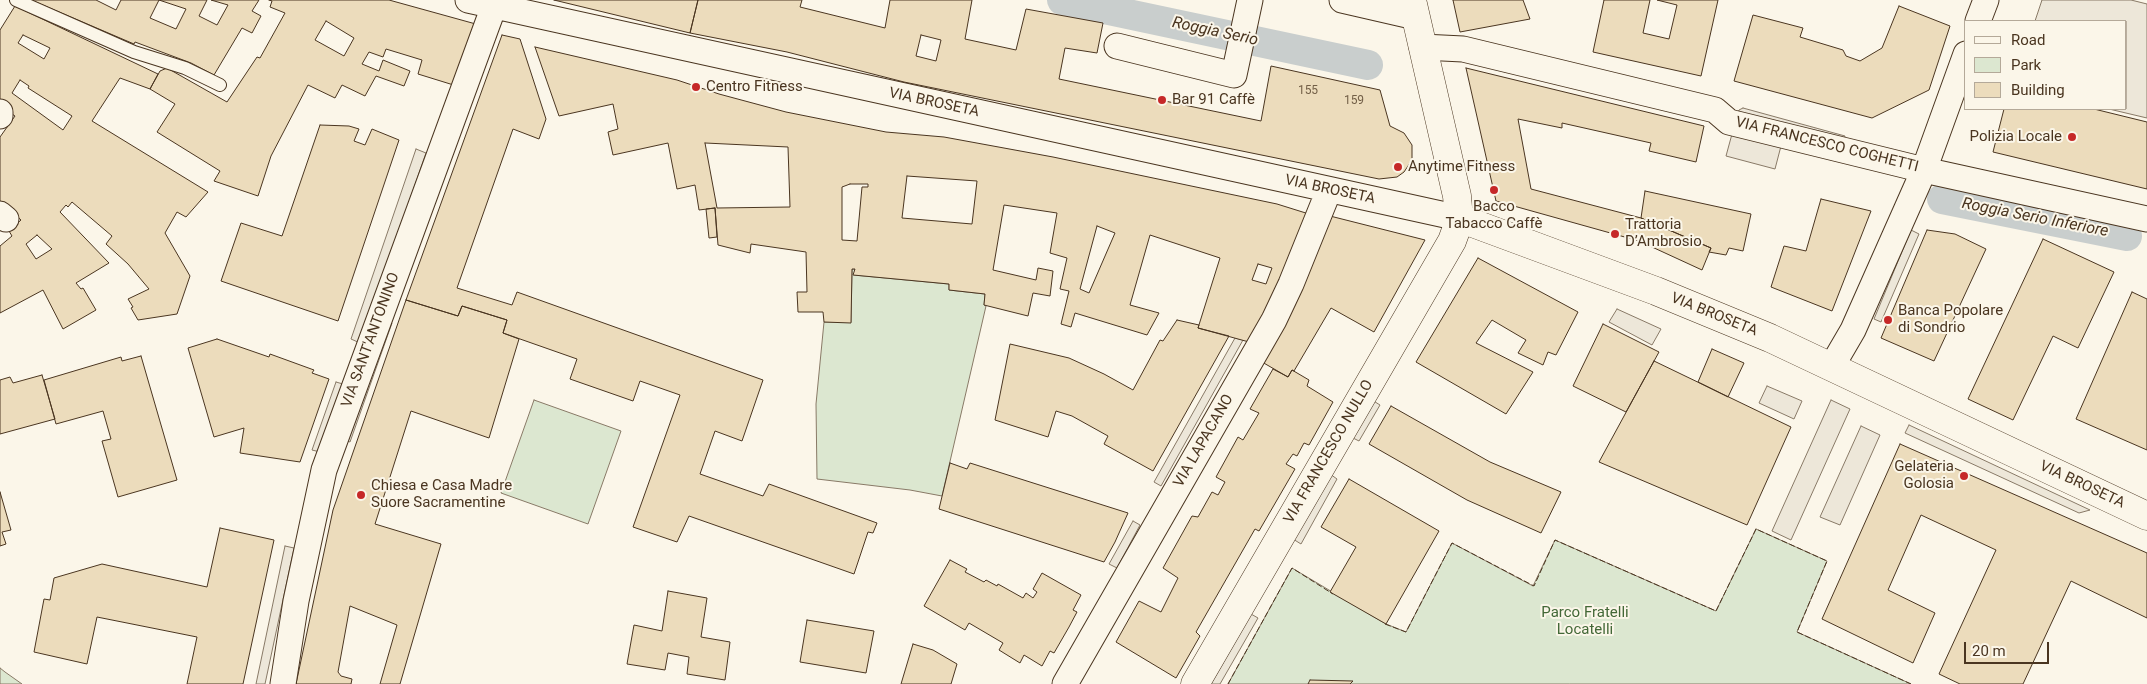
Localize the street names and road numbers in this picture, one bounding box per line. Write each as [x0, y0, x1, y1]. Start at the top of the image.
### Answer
street label: VIA BROSETA [887, 85, 981, 121]
street label: VIA FRANCESCO COGHETTI [1734, 114, 1920, 176]
street label: VIA BROSETA [1283, 172, 1377, 208]
street label: VIA SANT'ANTONINO [338, 270, 404, 410]
street label: VIA BROSETA [1668, 289, 1760, 341]
street label: VIA FRANCESCO NULLO [1281, 377, 1377, 527]
street label: VIA LAPACANO [1170, 391, 1238, 491]
street label: VIA BROSETA [2037, 457, 2127, 513]

